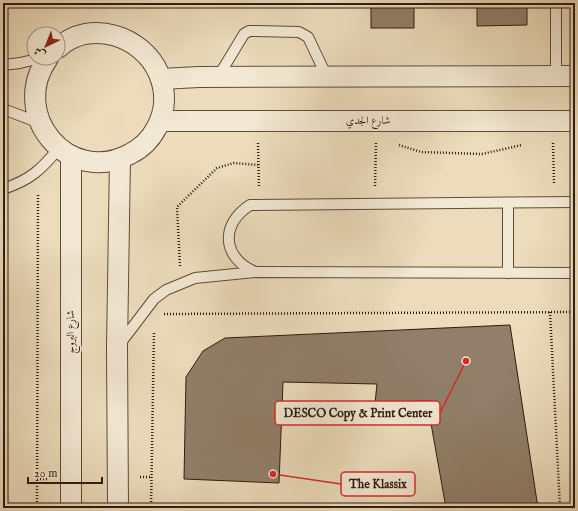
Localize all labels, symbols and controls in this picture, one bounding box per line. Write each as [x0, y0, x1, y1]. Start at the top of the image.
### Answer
north arrow [26, 26, 66, 66]
text: ش [31, 44, 49, 61]
street label: شارع الجدي [346, 114, 390, 130]
street label: شارع البروج [64, 310, 81, 354]
callout: DESCO Copy & Print Center [275, 401, 440, 425]
text: DESCO Copy & Print Center [284, 406, 433, 422]
scale bar [28, 459, 102, 485]
text: 20 m [34, 466, 57, 481]
callout: The Klassix [341, 472, 415, 496]
text: The Klassix [348, 477, 407, 492]

